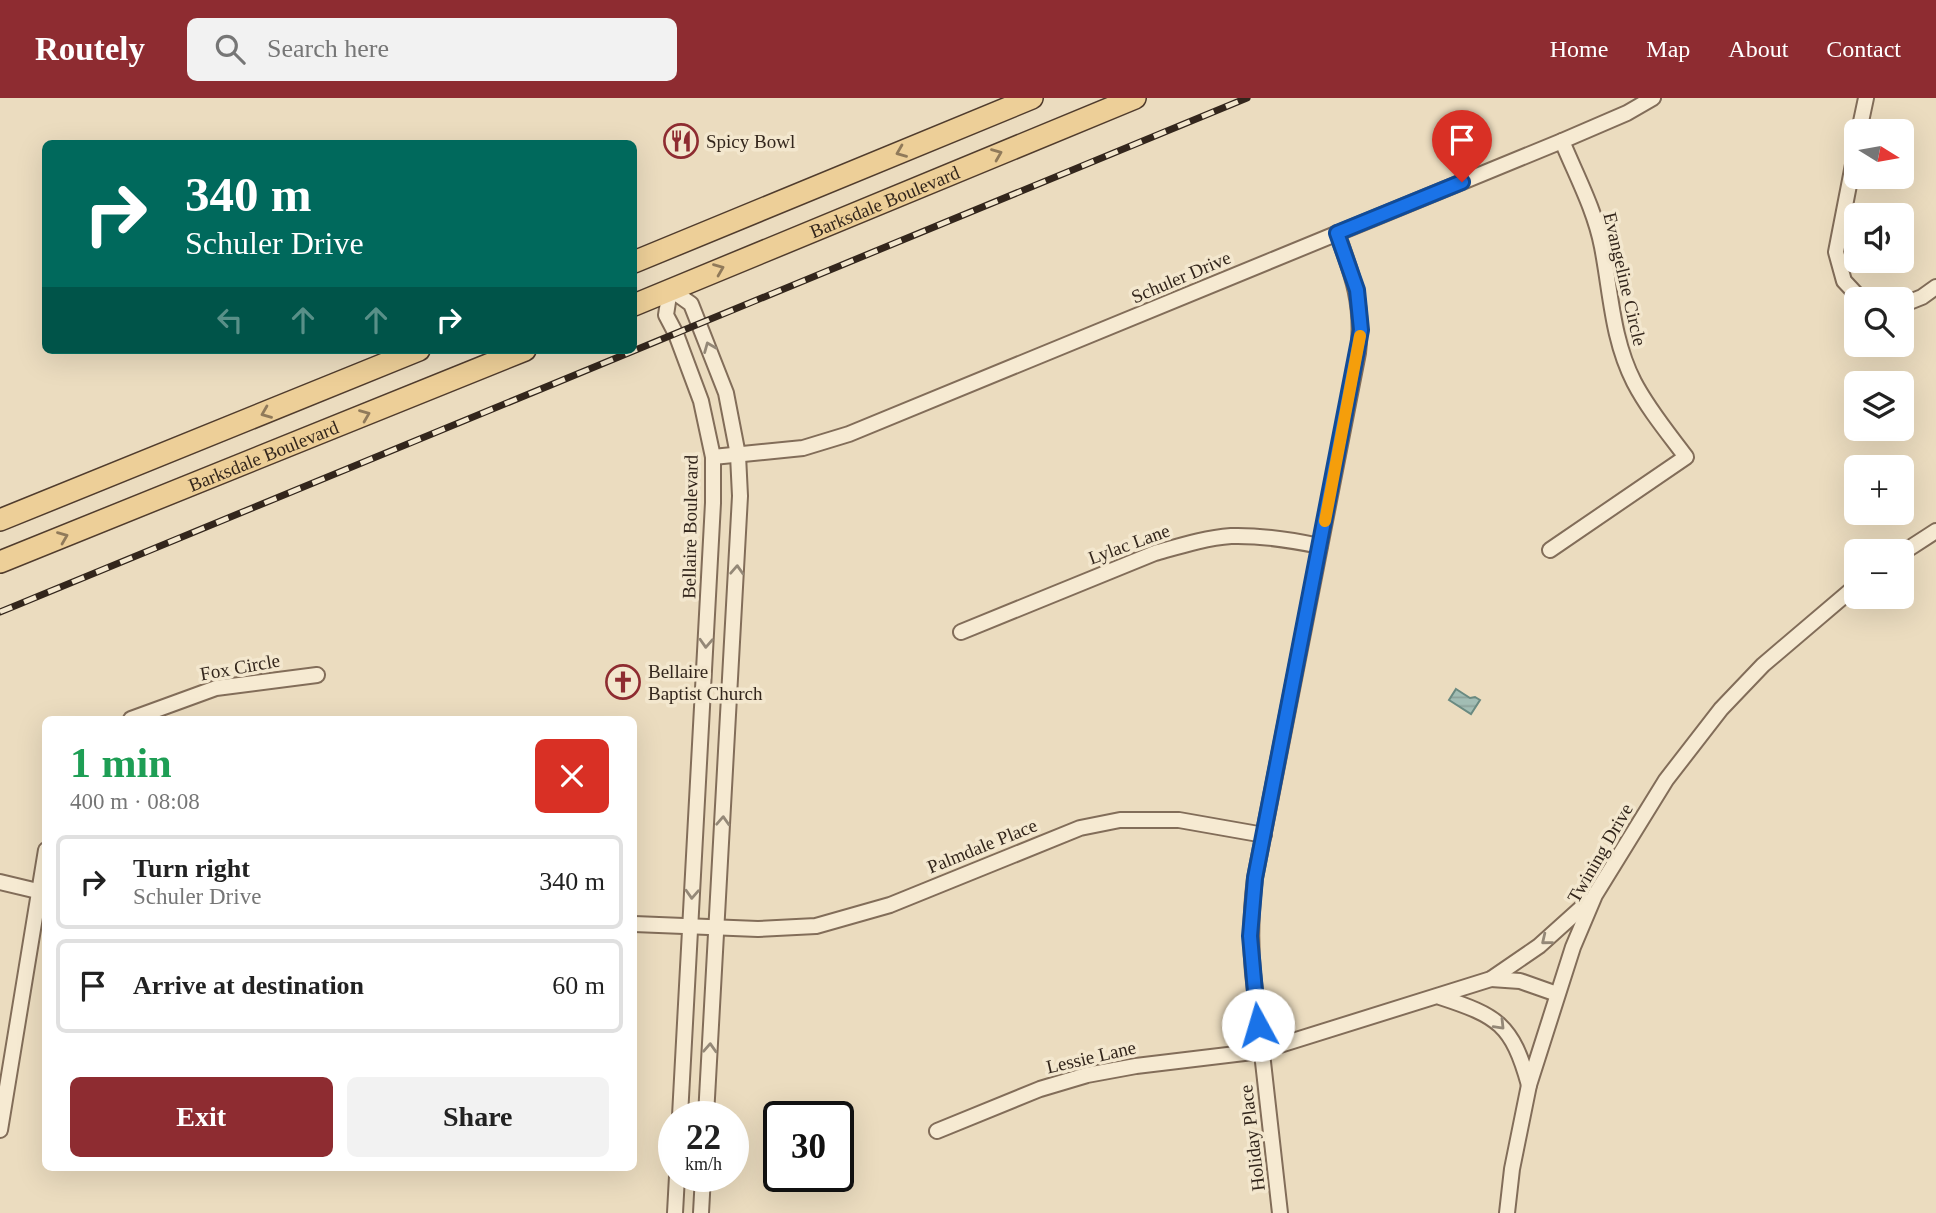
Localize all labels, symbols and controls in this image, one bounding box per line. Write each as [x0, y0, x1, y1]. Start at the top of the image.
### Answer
search box [187, 18, 677, 81]
icon: search [211, 30, 249, 68]
text: Routely [35, 31, 145, 67]
text: Search here [267, 34, 389, 63]
text: Home [1550, 36, 1608, 62]
text: Map [1646, 36, 1690, 62]
text: About [1728, 36, 1788, 62]
text: Contact [1826, 36, 1901, 62]
pin [1432, 110, 1492, 182]
north arrow [1844, 119, 1914, 189]
map controls [1844, 119, 1914, 609]
icon: arrive [1443, 121, 1481, 159]
restaurant icon: Spicy Bowl [662, 122, 700, 160]
place label: Spicy Bowl [706, 131, 795, 152]
one-way arrow [896, 144, 908, 158]
one-way arrow [991, 149, 1003, 163]
street label: Barksdale Boulevard [807, 161, 963, 242]
text: 340 m [185, 167, 312, 222]
icon: right [70, 168, 161, 259]
button: sound [1844, 203, 1914, 273]
street label: Evangeline Circle [1599, 210, 1651, 348]
text: Schuler Drive [185, 225, 364, 261]
street label: Schuler Drive [1128, 247, 1234, 307]
one-way arrow [712, 263, 724, 277]
button: search [1844, 287, 1914, 357]
icon: left [211, 301, 249, 339]
icon: ahead [284, 301, 322, 339]
icon: ahead [357, 301, 395, 339]
icon: right [430, 301, 468, 339]
one-way arrow [703, 341, 717, 353]
button: layers [1844, 371, 1914, 441]
one-way arrow [260, 405, 272, 419]
one-way arrow [358, 409, 371, 423]
street label: Barksdale Boulevard [185, 416, 342, 495]
street label: Bellaire Boulevard [678, 454, 702, 599]
button: + [1844, 455, 1914, 525]
street label: Lylac Lane [1086, 520, 1172, 568]
one-way arrow [56, 531, 69, 545]
button: − [1844, 539, 1914, 609]
one-way arrow [729, 564, 744, 575]
one-way arrow [698, 637, 713, 648]
street label: Fox Circle [198, 650, 282, 684]
place label: Bellaire Baptist Church [648, 661, 763, 704]
church icon: Bellaire Baptist Church [604, 663, 642, 701]
button: close [535, 739, 609, 813]
text: 1 min [70, 740, 172, 786]
text: 400 m · 08:08 [70, 789, 200, 814]
street label: Twining Drive [1563, 800, 1637, 906]
street label: Palmdale Place [924, 814, 1040, 878]
one-way arrow [715, 815, 730, 826]
text: Turn right [133, 854, 250, 883]
icon: right [74, 863, 112, 901]
text: 340 m [539, 867, 605, 896]
text: Schuler Drive [133, 884, 261, 909]
one-way arrow [685, 889, 700, 900]
one-way arrow [1541, 932, 1553, 945]
icon: arrive [74, 967, 112, 1005]
text: Arrive at destination [133, 971, 364, 1000]
text: 60 m [552, 971, 605, 1000]
position arrow [1221, 988, 1295, 1062]
one-way arrow [1491, 1017, 1504, 1030]
street label: Lessie Lane [1044, 1037, 1138, 1077]
one-way arrow [702, 1043, 717, 1054]
button: Exit [70, 1077, 333, 1157]
button: Share [347, 1077, 609, 1157]
street label: Holiday Place [1235, 1084, 1269, 1192]
speed limit sign: 30 [763, 1101, 854, 1192]
text: 22 [686, 1118, 721, 1157]
text: km/h [685, 1154, 722, 1174]

